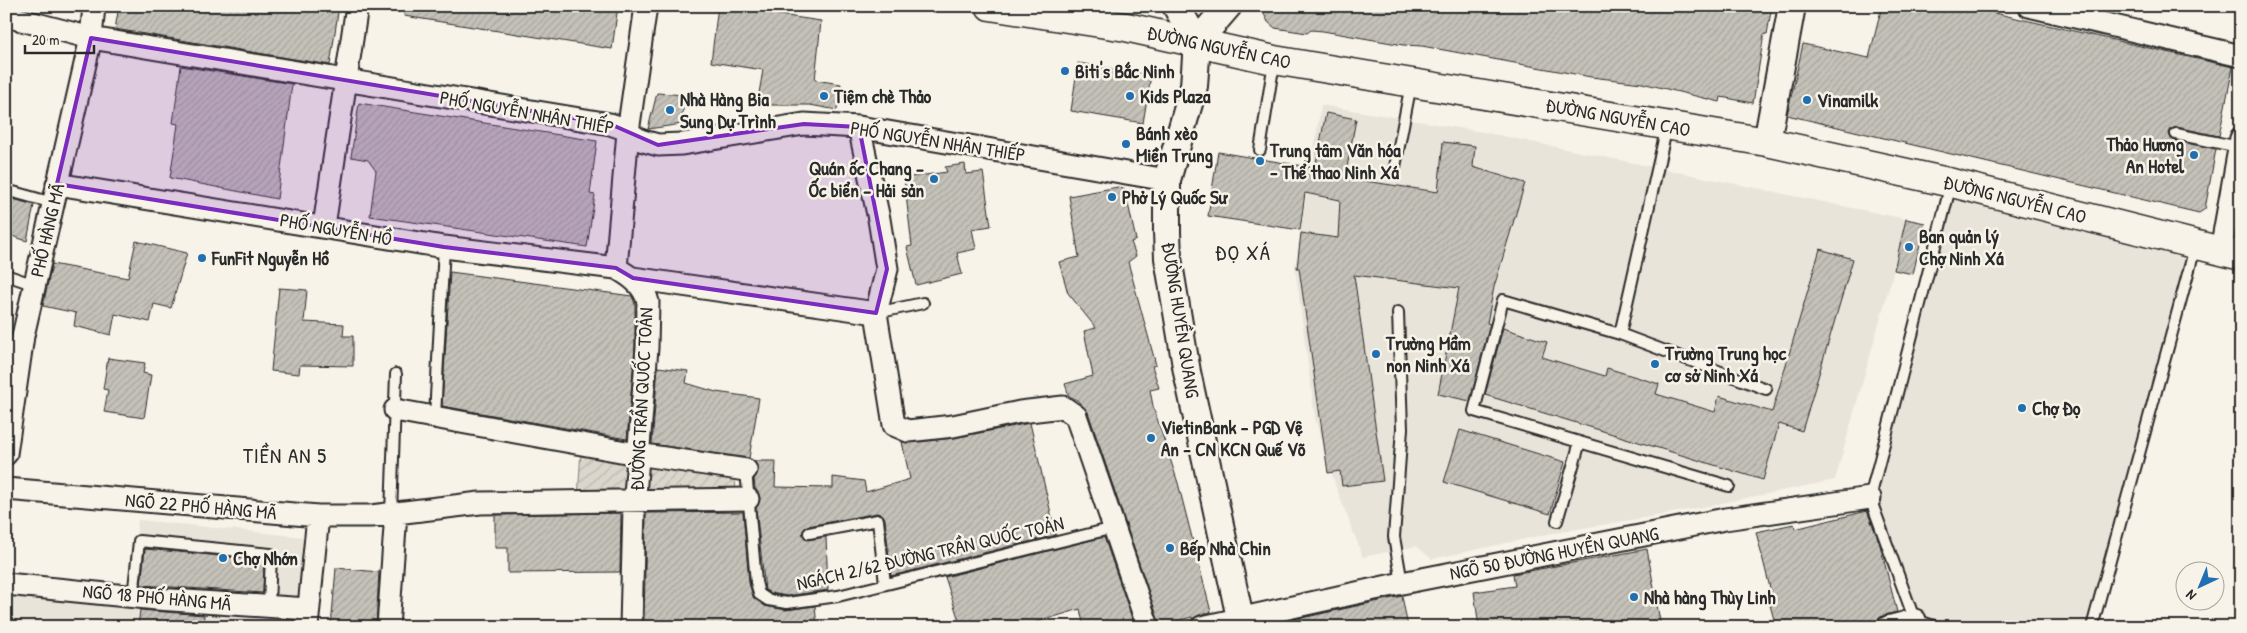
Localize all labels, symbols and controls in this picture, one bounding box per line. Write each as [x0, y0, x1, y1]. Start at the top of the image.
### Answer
street label: ĐƯỜNG NGUYỄN CAO [1145, 19, 1293, 75]
scale bar [25, 22, 94, 54]
text: 20 m [32, 29, 59, 50]
place label: Biti's Bắc Ninh [1075, 58, 1174, 84]
marker: Biti's Bắc Ninh [1059, 65, 1071, 77]
place label: Tiệm chè Thảo [833, 83, 932, 109]
place label: Kids Plaza [1140, 83, 1211, 109]
street label: PHỐ NGUYỄN NHÂN THIẾP [438, 84, 616, 140]
place label: Nhà Hàng Bia Sung Dự Trình [680, 86, 776, 135]
place label: Vinamilk [1817, 87, 1878, 113]
marker: Tiệm chè Thảo [818, 90, 830, 102]
marker: Kids Plaza [1124, 90, 1136, 102]
street label: ĐƯỜNG NGUYỄN CAO [1544, 91, 1692, 143]
marker: Vinamilk [1801, 94, 1813, 106]
marker: Nhà Hàng Bia Sung Dự Trình [664, 104, 676, 116]
street label: PHỐ NGUYỄN NHÂN THIẾP [849, 114, 1027, 168]
place label: Bánh xèo Miền Trung [1136, 120, 1213, 169]
place label: Thảo Hương An Hotel [2105, 131, 2185, 179]
place label: Trung tâm Văn hóa - Thể thao Ninh Xá [1269, 137, 1401, 185]
marker: Bánh xèo Miền Trung [1120, 138, 1132, 150]
marker: Thảo Hương An Hotel [2188, 149, 2200, 161]
place label: Quán ốc Chang – Ốc biển – Hải sản [808, 155, 924, 203]
marker: Trung tâm Văn hóa - Thể thao Ninh Xá [1254, 155, 1266, 167]
street label: ĐƯỜNG NGUYỄN CAO [1941, 169, 2089, 229]
marker: Quán ốc Chang – Ốc biển – Hải sản [928, 173, 940, 185]
street label: PHỐ HÀNG MÃ [24, 181, 70, 279]
place label: Phở Lý Quốc Sư [1122, 184, 1229, 211]
marker: Phở Lý Quốc Sư [1106, 191, 1118, 203]
street label: PHỐ NGUYỄN HỒ [278, 206, 394, 252]
place label: Ban quản lý Chợ Ninh Xá [1919, 223, 2004, 271]
district label: ĐỌ XÁ [1215, 238, 1271, 267]
street label: ĐƯỜNG HUYỀN QUANG [1156, 240, 1206, 400]
marker: Ban quản lý Chợ Ninh Xá [1903, 241, 1915, 253]
place label: FunFit Nguyễn Hồ [211, 245, 329, 272]
marker: FunFit Nguyễn Hồ [196, 252, 208, 264]
street label: ĐƯỜNG TRẦN QUỐC TOẢN [623, 307, 659, 491]
place label: Trường Mầm non Ninh Xá [1385, 330, 1471, 378]
place label: Trường Trung học cơ sở Ninh Xá [1664, 340, 1787, 388]
marker: Trường Mầm non Ninh Xá [1370, 348, 1382, 360]
marker: Trường Trung học cơ sở Ninh Xá [1649, 358, 1661, 370]
place label: Chợ Đọ [2032, 395, 2081, 421]
marker: Chợ Đọ [2016, 402, 2028, 414]
place label: VietinBank - PGD Vệ An - CN KCN Quế Võ [1161, 414, 1306, 462]
marker: VietinBank - PGD Vệ An - CN KCN Quế Võ [1145, 432, 1157, 444]
district label: TIỀN AN 5 [243, 441, 327, 470]
street label: NGÕ 22 PHỐ HÀNG MÃ [124, 486, 278, 526]
street label: NGÁCH 2/62 ĐƯỜNG TRẦN QUỐC TOẢN [794, 510, 1066, 596]
street label: NGÕ 50 ĐƯỜNG HUYỀN QUANG [1447, 520, 1661, 586]
place label: Bếp Nhà Chin [1180, 535, 1271, 562]
marker: Bếp Nhà Chin [1164, 542, 1176, 554]
place label: Chợ Nhớn [233, 545, 298, 571]
marker: Chợ Nhớn [217, 552, 229, 564]
north arrow [2174, 560, 2224, 610]
street label: NGÕ 18 PHỐ HÀNG MÃ [82, 578, 232, 616]
place label: Nhà hàng Thùy Linh [1644, 584, 1776, 611]
text: N [2181, 586, 2200, 605]
marker: Nhà hàng Thùy Linh [1628, 591, 1640, 603]

